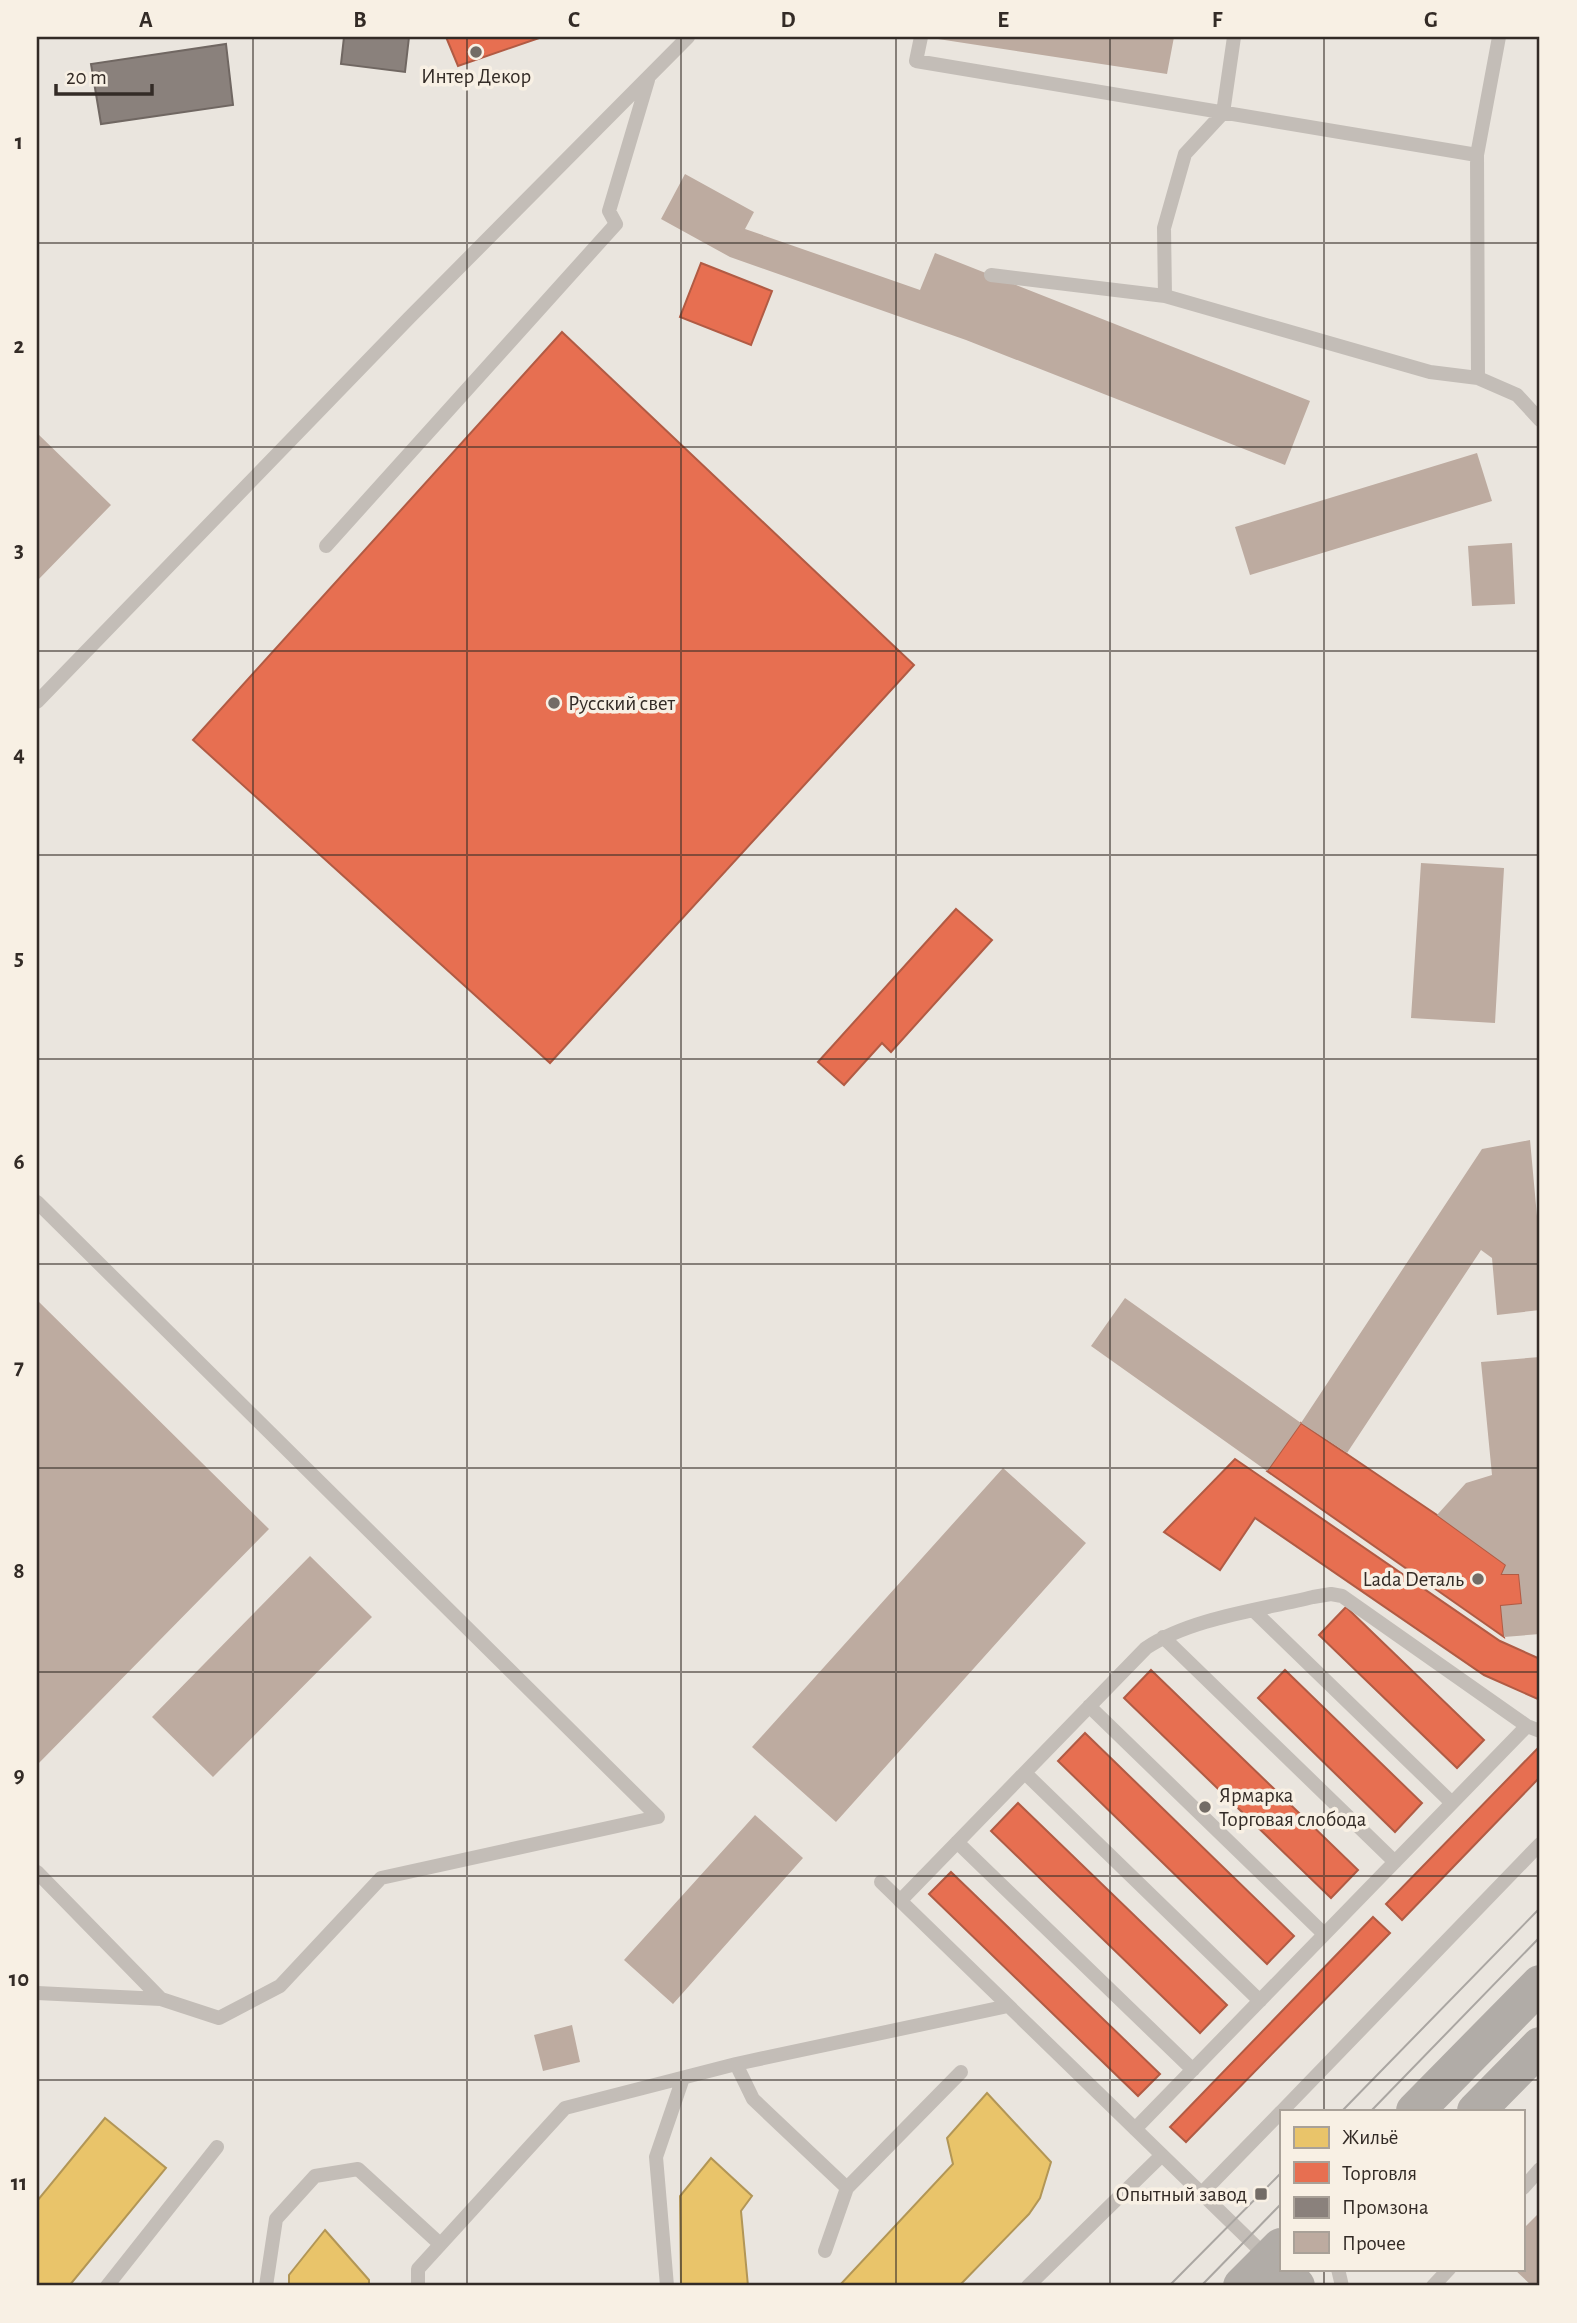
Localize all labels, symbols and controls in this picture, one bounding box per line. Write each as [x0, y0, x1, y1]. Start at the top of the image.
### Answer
text: A [139, 9, 153, 32]
text: B [353, 9, 367, 32]
text: C [568, 9, 580, 32]
text: D [780, 9, 796, 32]
text: E [997, 9, 1009, 32]
text: F [1212, 9, 1223, 32]
text: G [1424, 9, 1438, 32]
marker: Интер Декор [468, 44, 484, 60]
scale bar [56, 52, 152, 96]
place label: Интер Декор [421, 66, 531, 87]
text: 20 m [66, 67, 107, 88]
text: 1 [15, 131, 23, 154]
text: 2 [14, 335, 25, 358]
text: 3 [14, 539, 24, 562]
place label: Русский свет [568, 693, 676, 714]
marker: Русский свет [546, 695, 562, 711]
text: 4 [13, 743, 25, 766]
text: 5 [14, 947, 24, 970]
text: 6 [13, 1151, 25, 1174]
text: 7 [14, 1356, 24, 1379]
text: 8 [13, 1560, 25, 1583]
place label: Lada Dеталь [1363, 1569, 1464, 1590]
marker: Lada Dеталь [1470, 1571, 1486, 1587]
text: 9 [13, 1764, 25, 1787]
place label: Ярмарка Торговая слобода [1219, 1785, 1367, 1830]
marker: Ярмарка Торговая слобода [1197, 1799, 1213, 1815]
text: 10 [9, 1968, 29, 1991]
legend [1280, 2110, 1524, 2270]
text: Жильё [1342, 2127, 1398, 2148]
text: Торговля [1342, 2163, 1417, 2184]
text: 11 [11, 2172, 27, 2195]
place label: Опытный завод [1115, 2184, 1247, 2205]
marker: Опытный завод [1253, 2186, 1269, 2202]
text: Промзона [1342, 2197, 1429, 2218]
text: Прочее [1342, 2233, 1406, 2254]

